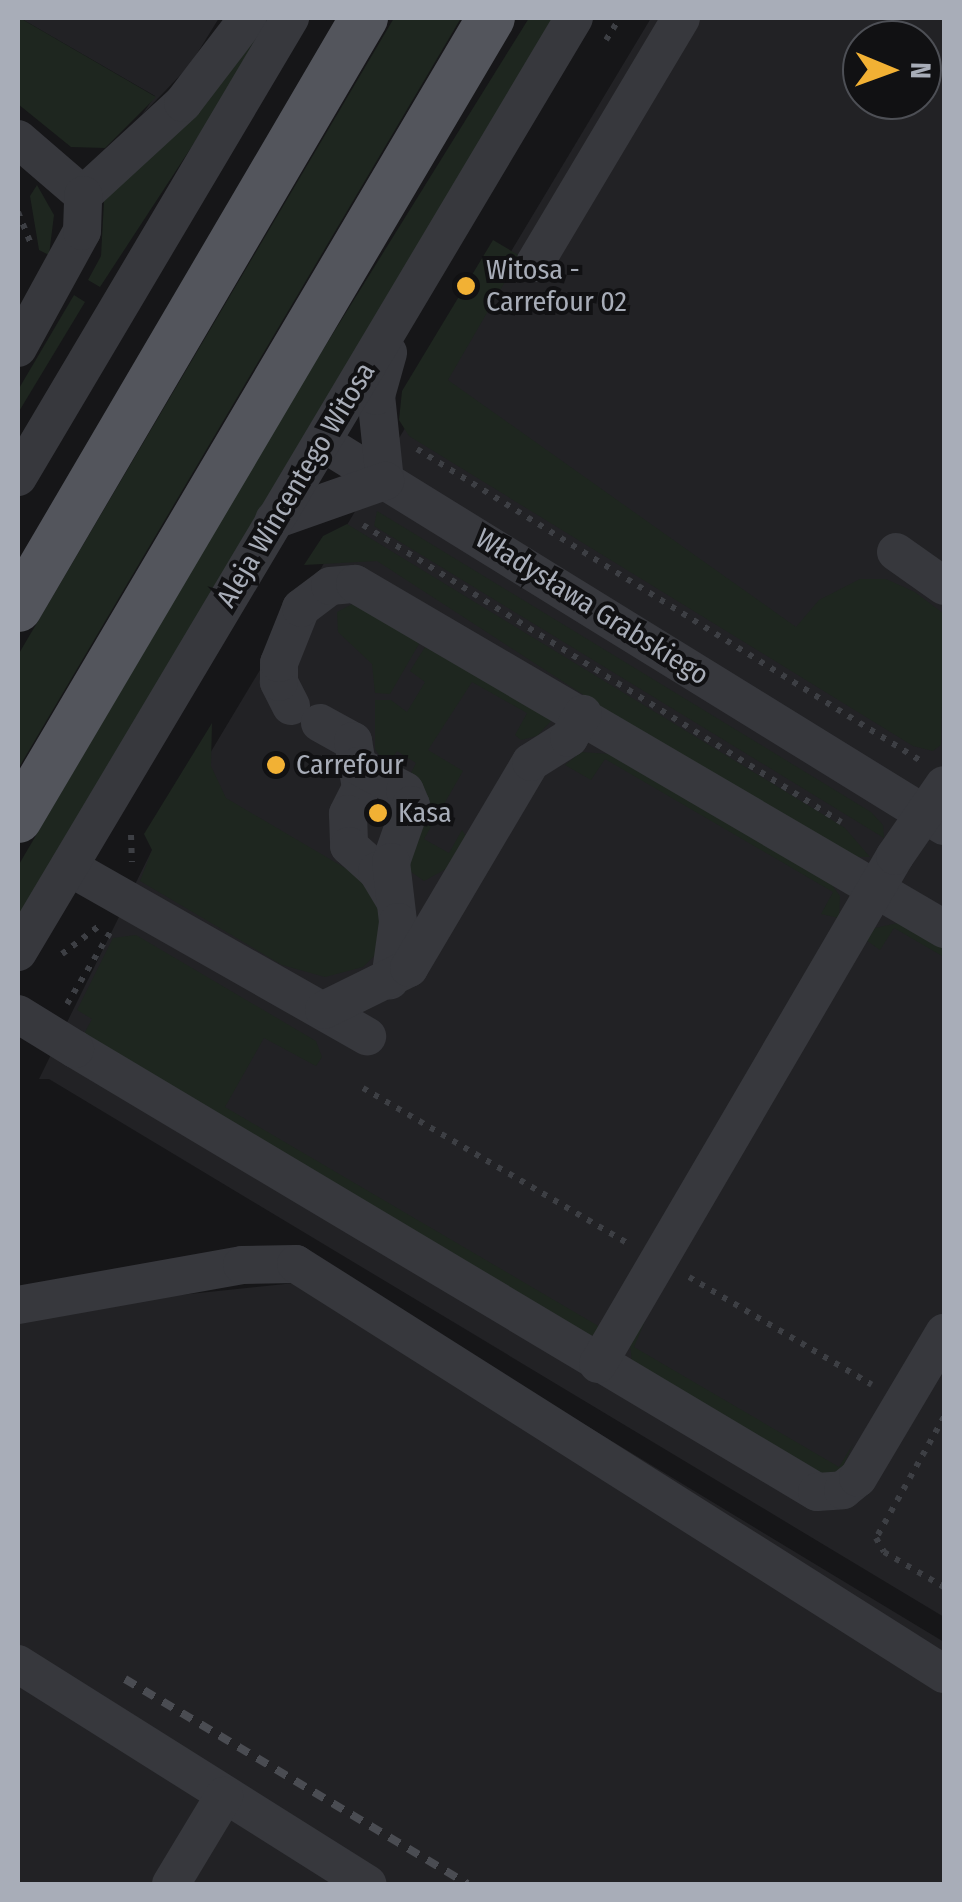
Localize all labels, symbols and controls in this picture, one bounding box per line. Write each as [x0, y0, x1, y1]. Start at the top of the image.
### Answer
north arrow [842, 20, 942, 120]
text: N [904, 62, 937, 79]
place label: Witosa - Carrefour 02 [486, 253, 627, 319]
marker: Witosa - Carrefour 02 [455, 275, 477, 297]
street label: Aleja Wincentego Witosa [210, 357, 382, 613]
street label: Władysława Grabskiego [469, 522, 715, 692]
place label: Carrefour [296, 748, 404, 782]
marker: Carrefour [265, 754, 287, 776]
place label: Kasa [398, 796, 452, 830]
marker: Kasa [367, 802, 389, 824]

